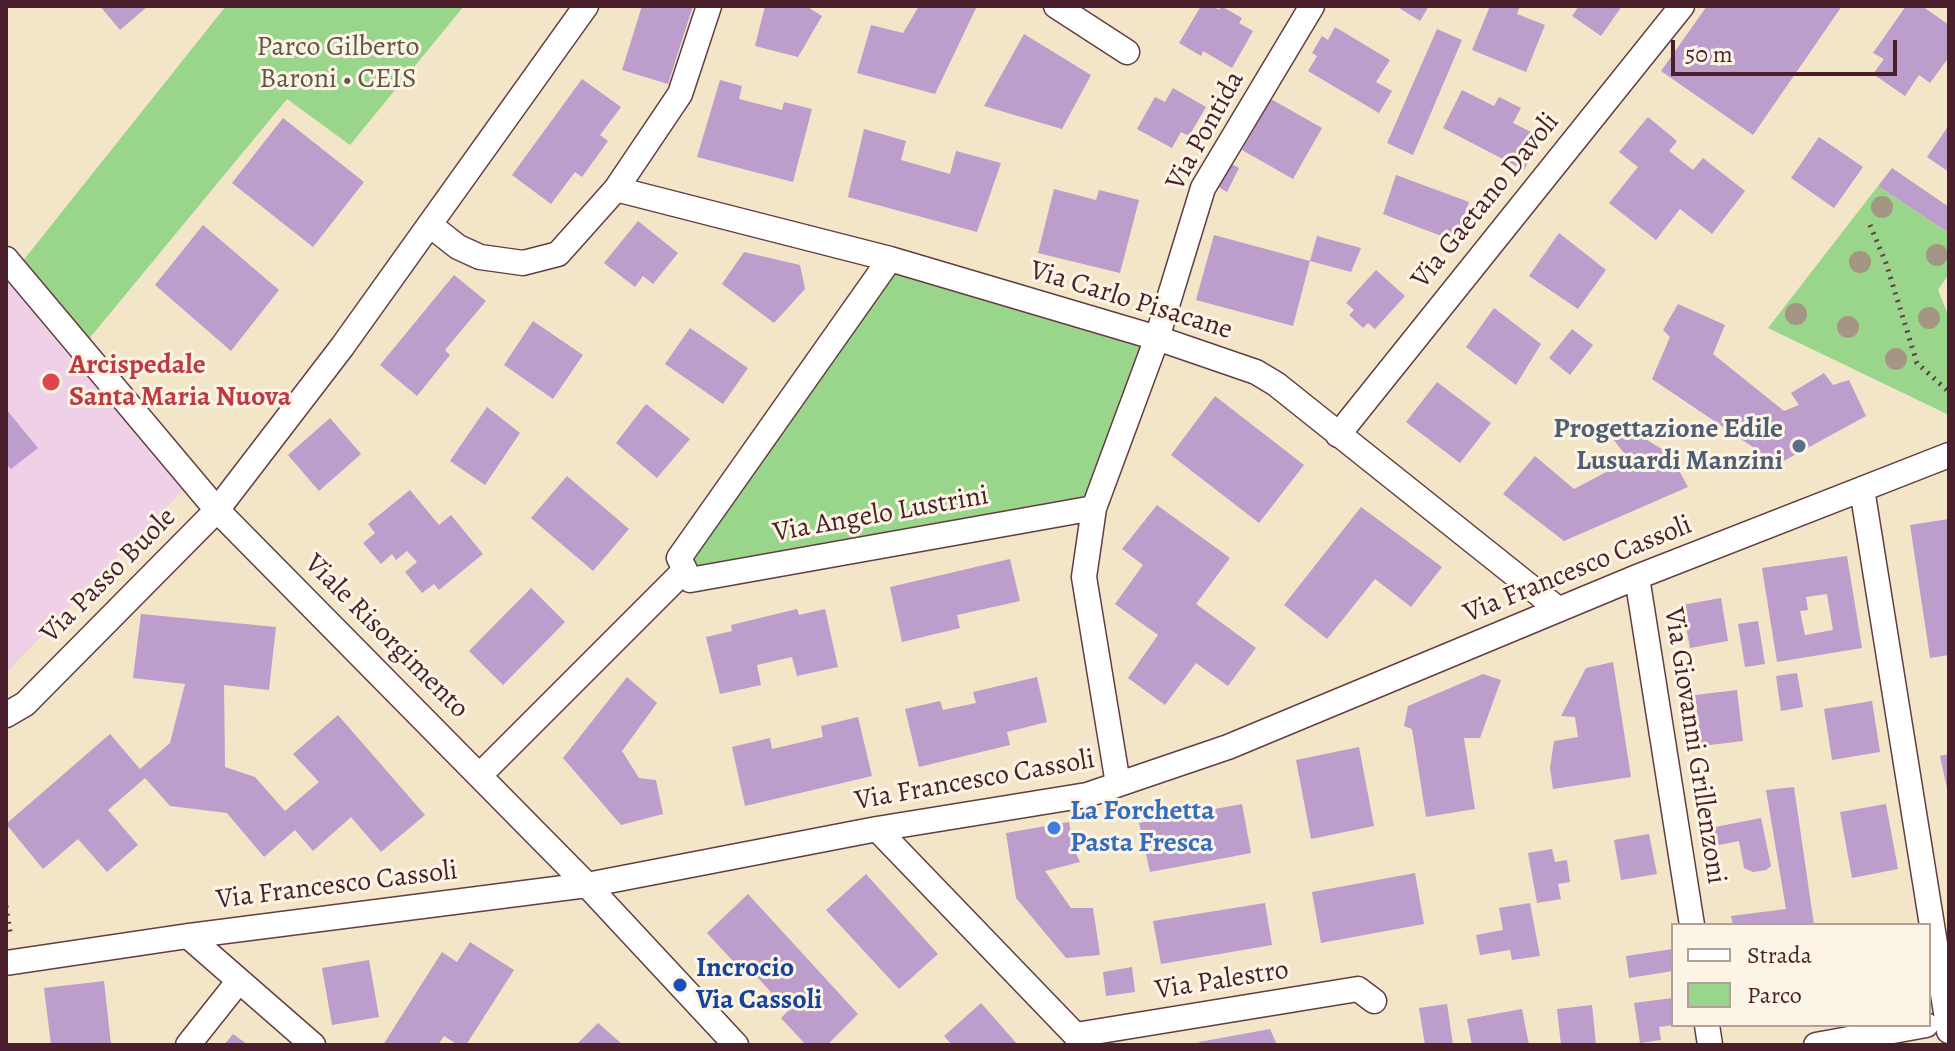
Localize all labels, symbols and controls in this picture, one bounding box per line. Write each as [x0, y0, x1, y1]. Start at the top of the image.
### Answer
scale bar [1675, 24, 1901, 74]
park label: Parco Gilberto Baroni • CEIS [257, 31, 419, 97]
text: 50 m [1685, 38, 1733, 70]
street label: Via Pontida [1160, 66, 1252, 196]
street label: Via Gaetano Davoli [1405, 106, 1567, 296]
street label: Via Carlo Pisacane [1026, 254, 1236, 348]
place label: Arcispedale Santa Maria Nuova [69, 349, 291, 415]
marker: Arcispedale Santa Maria Nuova [40, 371, 62, 393]
place label: Progettazione Edile Lusuardi Manzini [1553, 413, 1783, 479]
marker: Progettazione Edile Lusuardi Manzini [1790, 437, 1808, 455]
street label: Via Angelo Lustrini [771, 480, 991, 550]
street label: Via Passo Buole [34, 501, 184, 651]
street label: Via Francesco Cassoli [1459, 509, 1697, 631]
street label: Viale Risorgimento [297, 548, 475, 726]
street label: Via Giovanni Grillenzoni [1656, 605, 1732, 887]
street label: Via Francesco Cassoli [852, 743, 1098, 819]
place label: La Forchetta Pasta Fresca [1070, 795, 1215, 861]
marker: La Forchetta Pasta Fresca [1045, 819, 1063, 837]
street label: Via Francesco Cassoli [214, 855, 460, 917]
legend [1671, 923, 1931, 1027]
text: Strada [1747, 939, 1812, 971]
place label: Incrocio Via Cassoli [696, 952, 822, 1018]
street label: Via Palestro [1153, 954, 1291, 1008]
marker: Incrocio Via Cassoli [671, 976, 689, 994]
text: Parco [1747, 979, 1802, 1011]

